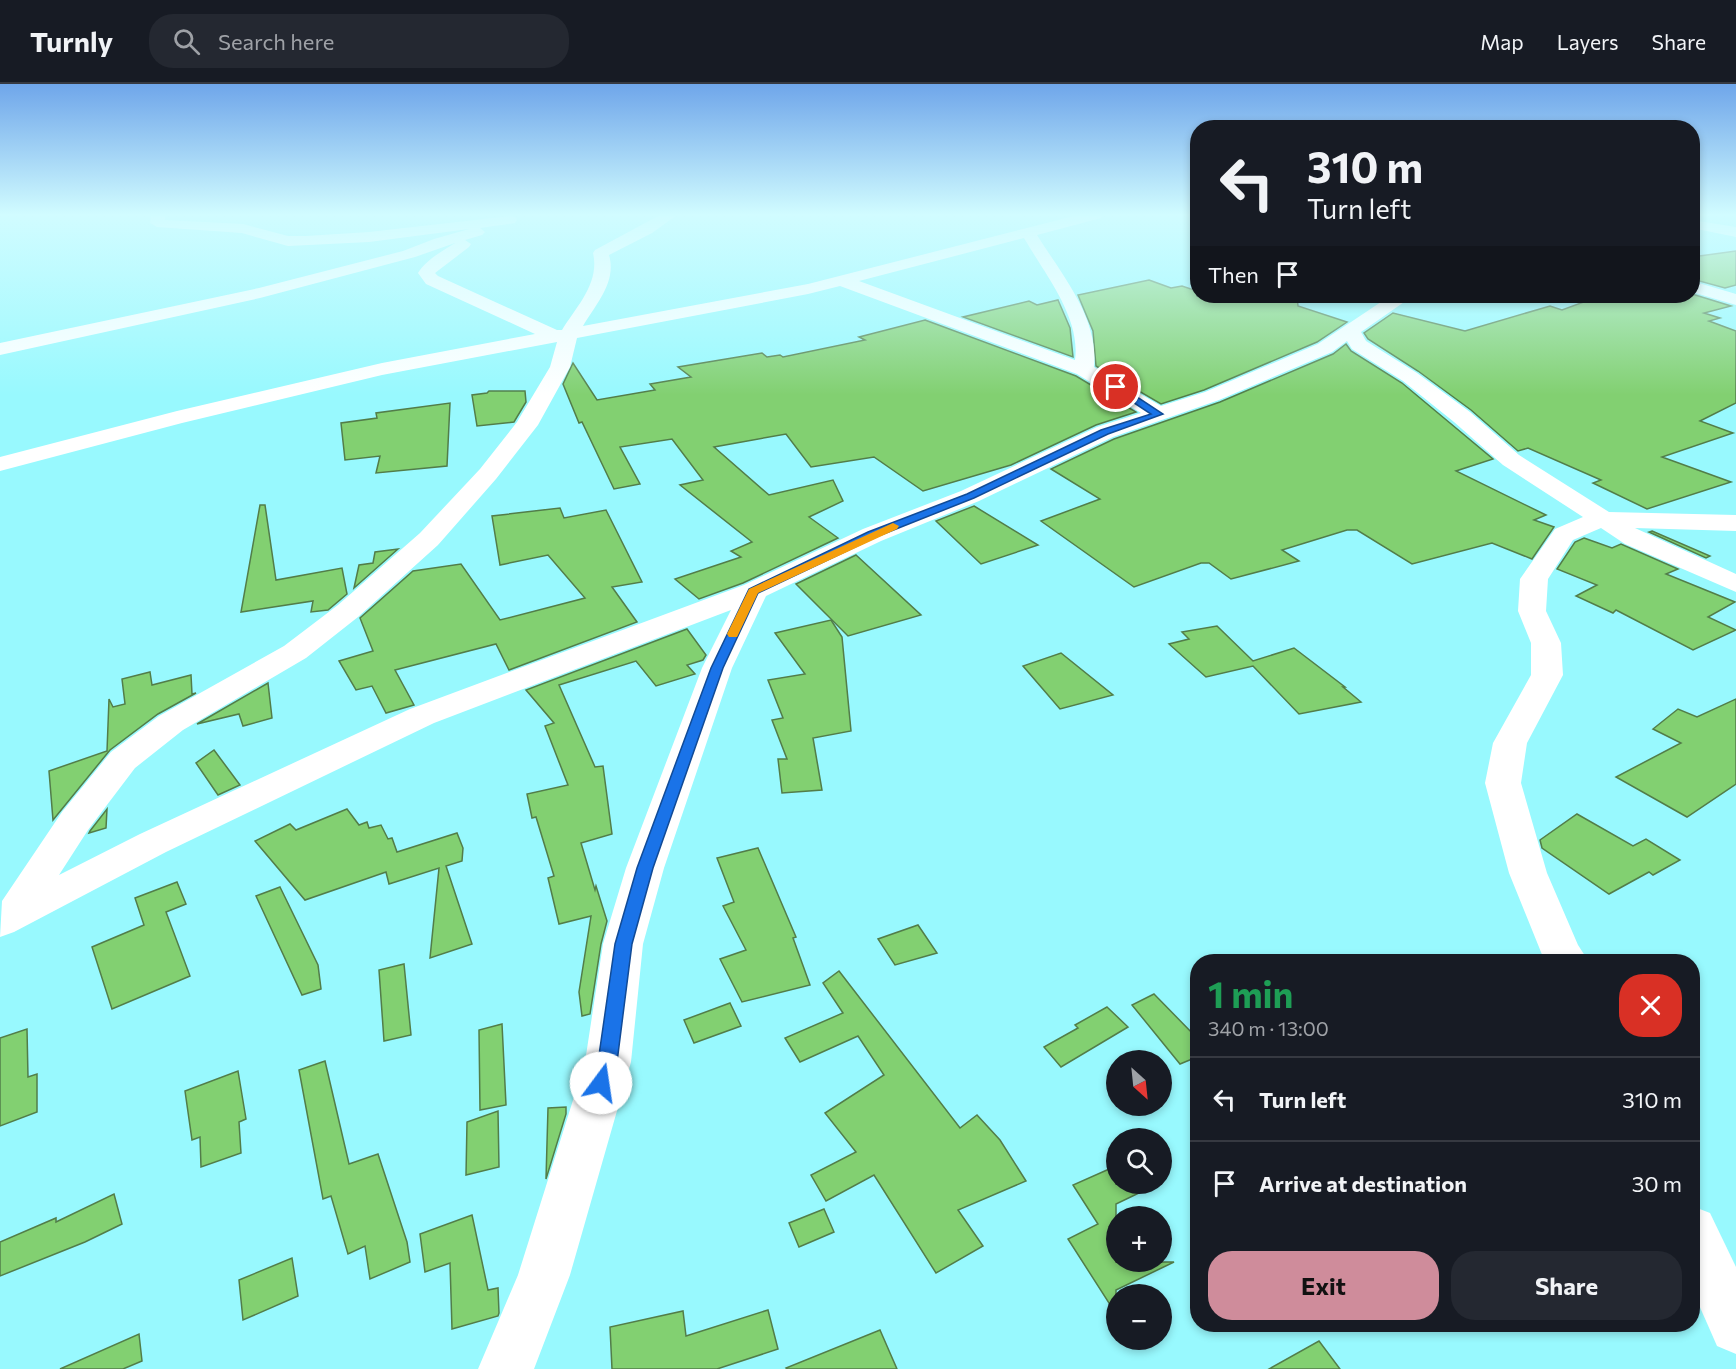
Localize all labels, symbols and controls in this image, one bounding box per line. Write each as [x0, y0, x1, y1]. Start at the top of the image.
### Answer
search box [149, 14, 569, 68]
text: Turnly [30, 24, 113, 58]
icon: search [170, 25, 203, 58]
text: Search here [218, 28, 334, 55]
text: Map [1480, 29, 1524, 54]
text: Layers [1557, 29, 1619, 54]
text: Share [1652, 29, 1706, 54]
text: 310 m [1307, 140, 1423, 192]
icon: left [1208, 144, 1286, 222]
text: Turn left [1307, 192, 1411, 225]
icon: arrive [1271, 258, 1304, 291]
text: Then [1208, 261, 1259, 288]
pin [1090, 361, 1141, 412]
icon: arrive [1099, 370, 1132, 403]
text: 1 min [1208, 971, 1293, 1015]
button: close [1619, 974, 1682, 1037]
text: 340 m · 13:00 [1208, 1016, 1329, 1040]
north arrow [1106, 1050, 1172, 1116]
map controls [1106, 1050, 1172, 1350]
position arrow [569, 1051, 633, 1115]
icon: left [1208, 1083, 1241, 1116]
text: Turn left [1259, 1086, 1346, 1113]
text: 310 m [1622, 1086, 1682, 1113]
button: search [1106, 1128, 1172, 1194]
icon: arrive [1208, 1167, 1241, 1200]
text: Arrive at destination [1259, 1170, 1467, 1197]
text: 30 m [1632, 1170, 1682, 1197]
button: + [1106, 1206, 1172, 1272]
button: Exit [1208, 1251, 1439, 1320]
button: Share [1451, 1251, 1682, 1320]
button: − [1106, 1284, 1172, 1350]

